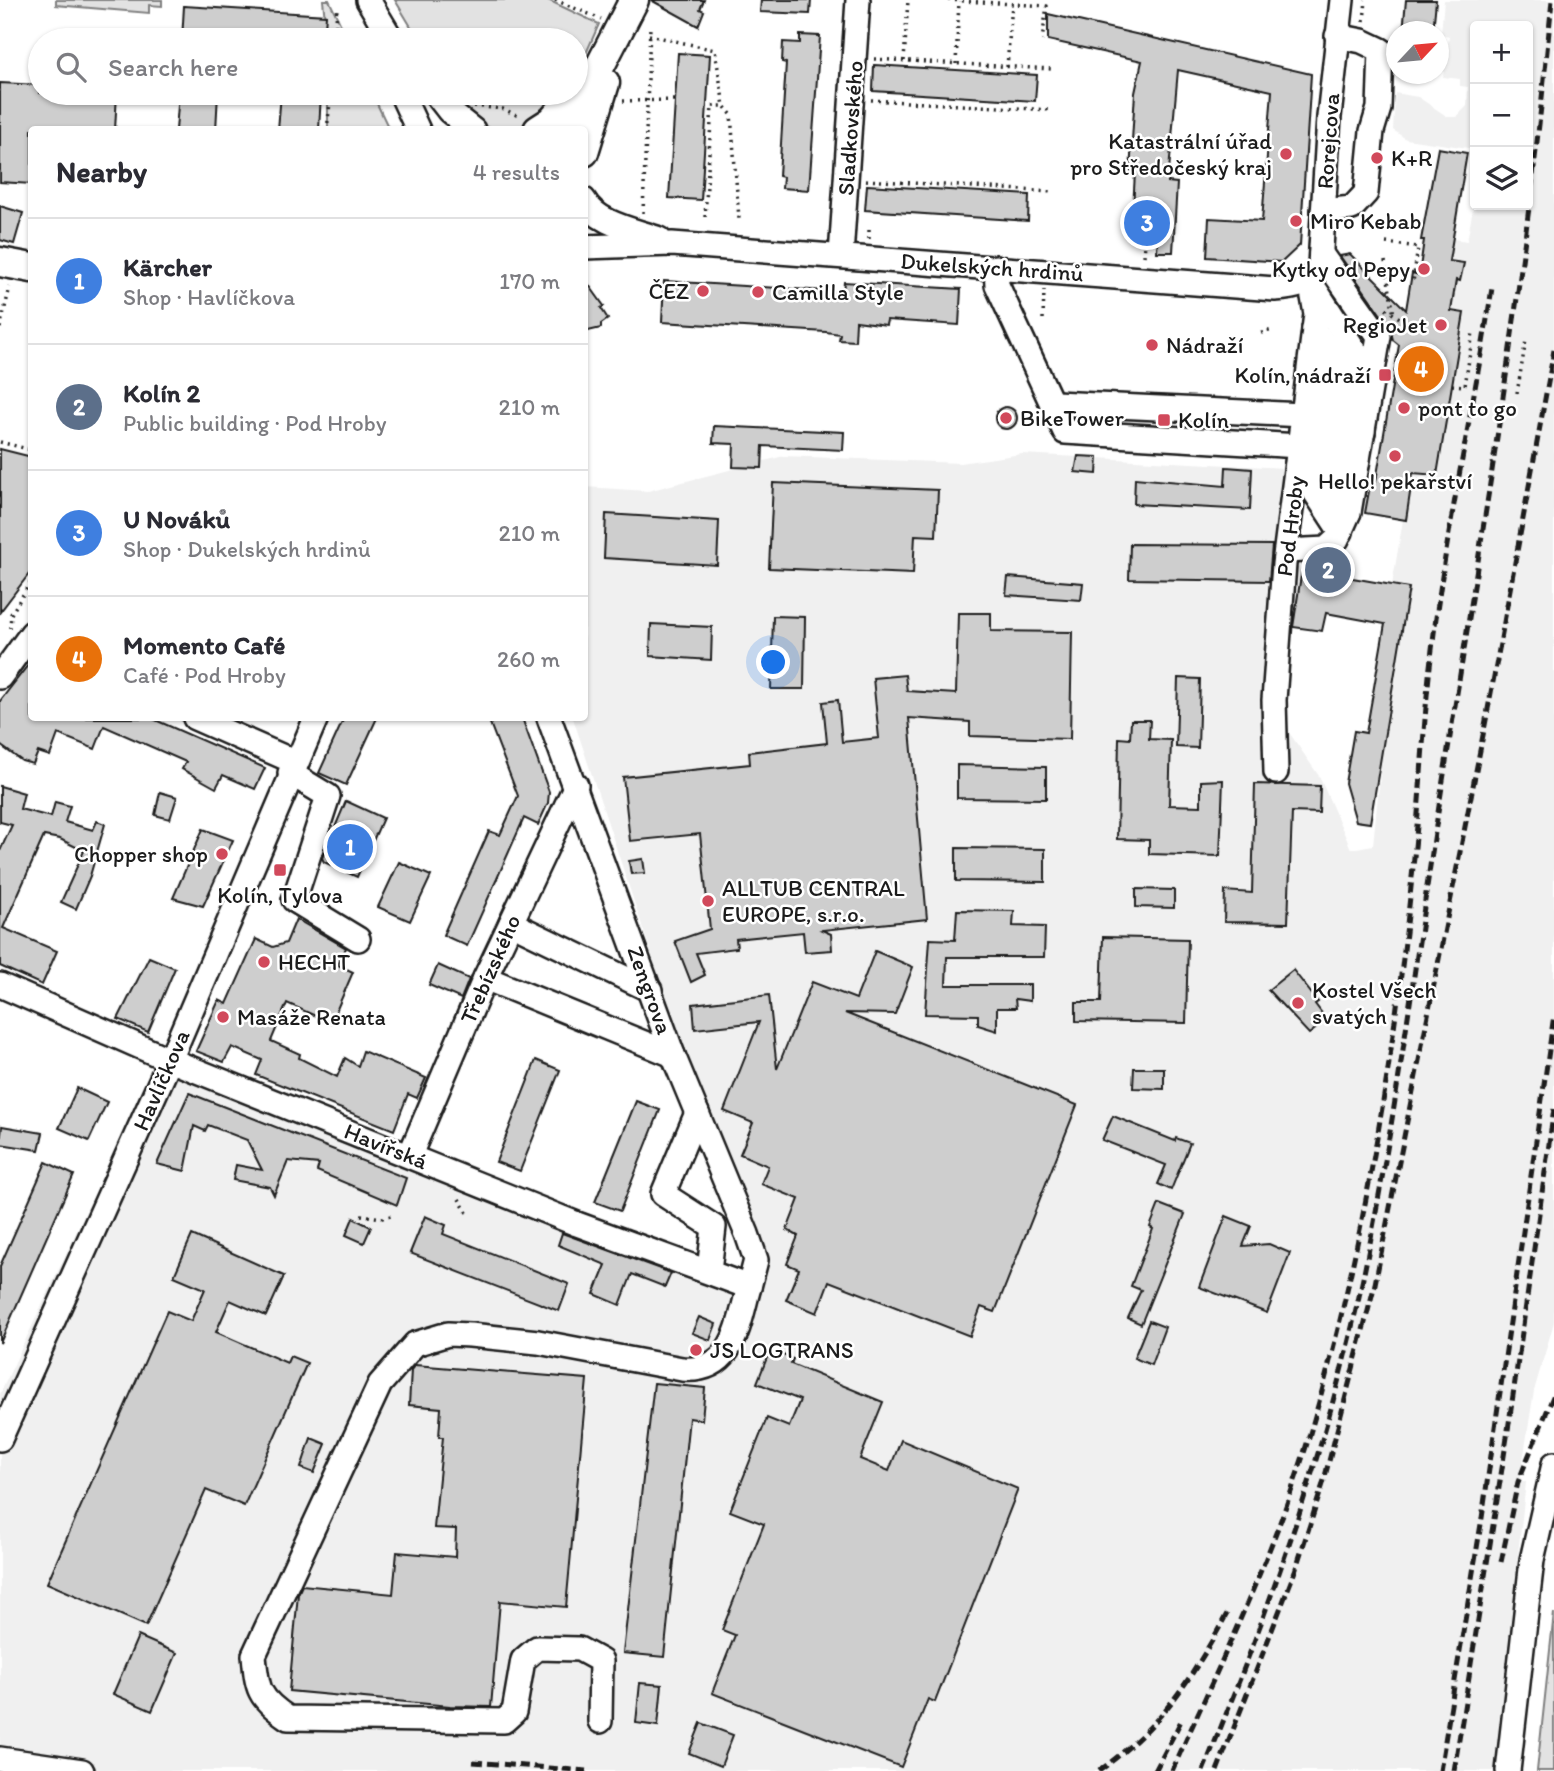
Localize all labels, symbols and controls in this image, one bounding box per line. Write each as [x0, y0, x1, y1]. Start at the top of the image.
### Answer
north arrow [1386, 21, 1449, 84]
map controls [1470, 21, 1533, 210]
button: + [1470, 21, 1533, 84]
search box [28, 28, 588, 105]
icon: search [52, 48, 90, 86]
text: Search here [108, 51, 238, 83]
street label: Sladkovského [831, 60, 869, 196]
button: − [1470, 84, 1533, 147]
street label: Rorejcova [1311, 92, 1345, 190]
place label: Katastrální úřad pro Středočeský kraj [1070, 127, 1272, 181]
place label: K+R [1391, 144, 1433, 172]
marker: Katastrální úřad pro Středočeský kraj [1278, 146, 1294, 162]
button: layers [1470, 147, 1533, 210]
marker: K+R [1369, 150, 1385, 166]
text: Nearby [56, 153, 147, 190]
text: 4 results [473, 158, 560, 186]
pin: 3 [1124, 197, 1170, 249]
place label: Miro Kebab [1310, 207, 1421, 235]
marker: Miro Kebab [1288, 213, 1304, 229]
street label: Dukelských hrdinů [900, 247, 1085, 287]
text: Kärcher [123, 251, 212, 283]
place label: Kytky od Pepy [1272, 255, 1410, 283]
marker: Kytky od Pepy [1416, 261, 1432, 277]
text: 1 [74, 267, 84, 295]
text: 170 m [499, 267, 560, 295]
place label: ČEZ [648, 277, 689, 305]
place label: Camilla Style [772, 278, 904, 306]
text: Shop · Havlíčkova [123, 283, 295, 311]
marker: ČEZ [695, 283, 711, 299]
marker: Camilla Style [750, 284, 766, 300]
place label: RegioJet [1343, 311, 1427, 339]
marker: RegioJet [1433, 317, 1449, 333]
place label: Nádraží [1166, 331, 1244, 359]
marker: Nádraží [1144, 337, 1160, 353]
pin: 4 [1398, 343, 1444, 395]
place label: Kolín, nádraží [1234, 361, 1371, 389]
marker: Kolín, nádraží [1377, 367, 1393, 383]
text: Kolín 2 [123, 377, 200, 409]
text: 2 [73, 393, 85, 421]
text: 210 m [499, 393, 560, 421]
place label: pont to go [1418, 394, 1517, 422]
marker: pont to go [1396, 400, 1412, 416]
place label: BikeTower [1020, 404, 1124, 432]
place label: Kolín [1178, 406, 1229, 434]
text: Public building · Pod Hroby [123, 409, 386, 437]
marker: BikeTower [998, 410, 1014, 426]
marker: Kolín [1156, 412, 1172, 428]
marker: Hello! pekařství [1387, 448, 1403, 464]
place label: Hello! pekařství [1318, 467, 1472, 495]
street label: Pod Hroby [1270, 474, 1310, 578]
text: U Nováků [123, 503, 230, 535]
text: 3 [73, 519, 85, 547]
text: 210 m [499, 519, 560, 547]
text: Shop · Dukelských hrdinů [123, 535, 371, 563]
pin: 2 [1305, 544, 1351, 596]
text: Momento Café [123, 629, 285, 661]
text: 4 [72, 645, 86, 673]
text: 260 m [497, 645, 560, 673]
your location [756, 645, 790, 679]
text: Café · Pod Hroby [123, 661, 286, 689]
pin: 1 [327, 821, 373, 873]
place label: Chopper shop [74, 840, 208, 868]
marker: Chopper shop [214, 846, 230, 862]
marker: Kolín, Tylova [272, 862, 288, 878]
place label: ALLTUB CENTRAL EUROPE, s.r.o. [722, 874, 905, 928]
place label: Kolín, Tylova [217, 881, 343, 909]
marker: ALLTUB CENTRAL EUROPE, s.r.o. [700, 893, 716, 909]
street label: Třebízského [454, 910, 526, 1028]
street label: Zengrova [621, 942, 679, 1038]
place label: HECHT [278, 948, 350, 976]
marker: HECHT [256, 954, 272, 970]
place label: Kostel Všech svatých [1312, 976, 1437, 1030]
marker: Kostel Všech svatých [1290, 995, 1306, 1011]
place label: Masáže Renata [237, 1003, 386, 1031]
marker: Masáže Renata [215, 1009, 231, 1025]
street label: Havlíčkova [126, 1025, 196, 1135]
street label: Havířská [340, 1117, 432, 1175]
place label: JS LOGTRANS [710, 1336, 854, 1364]
marker: JS LOGTRANS [688, 1342, 704, 1358]

